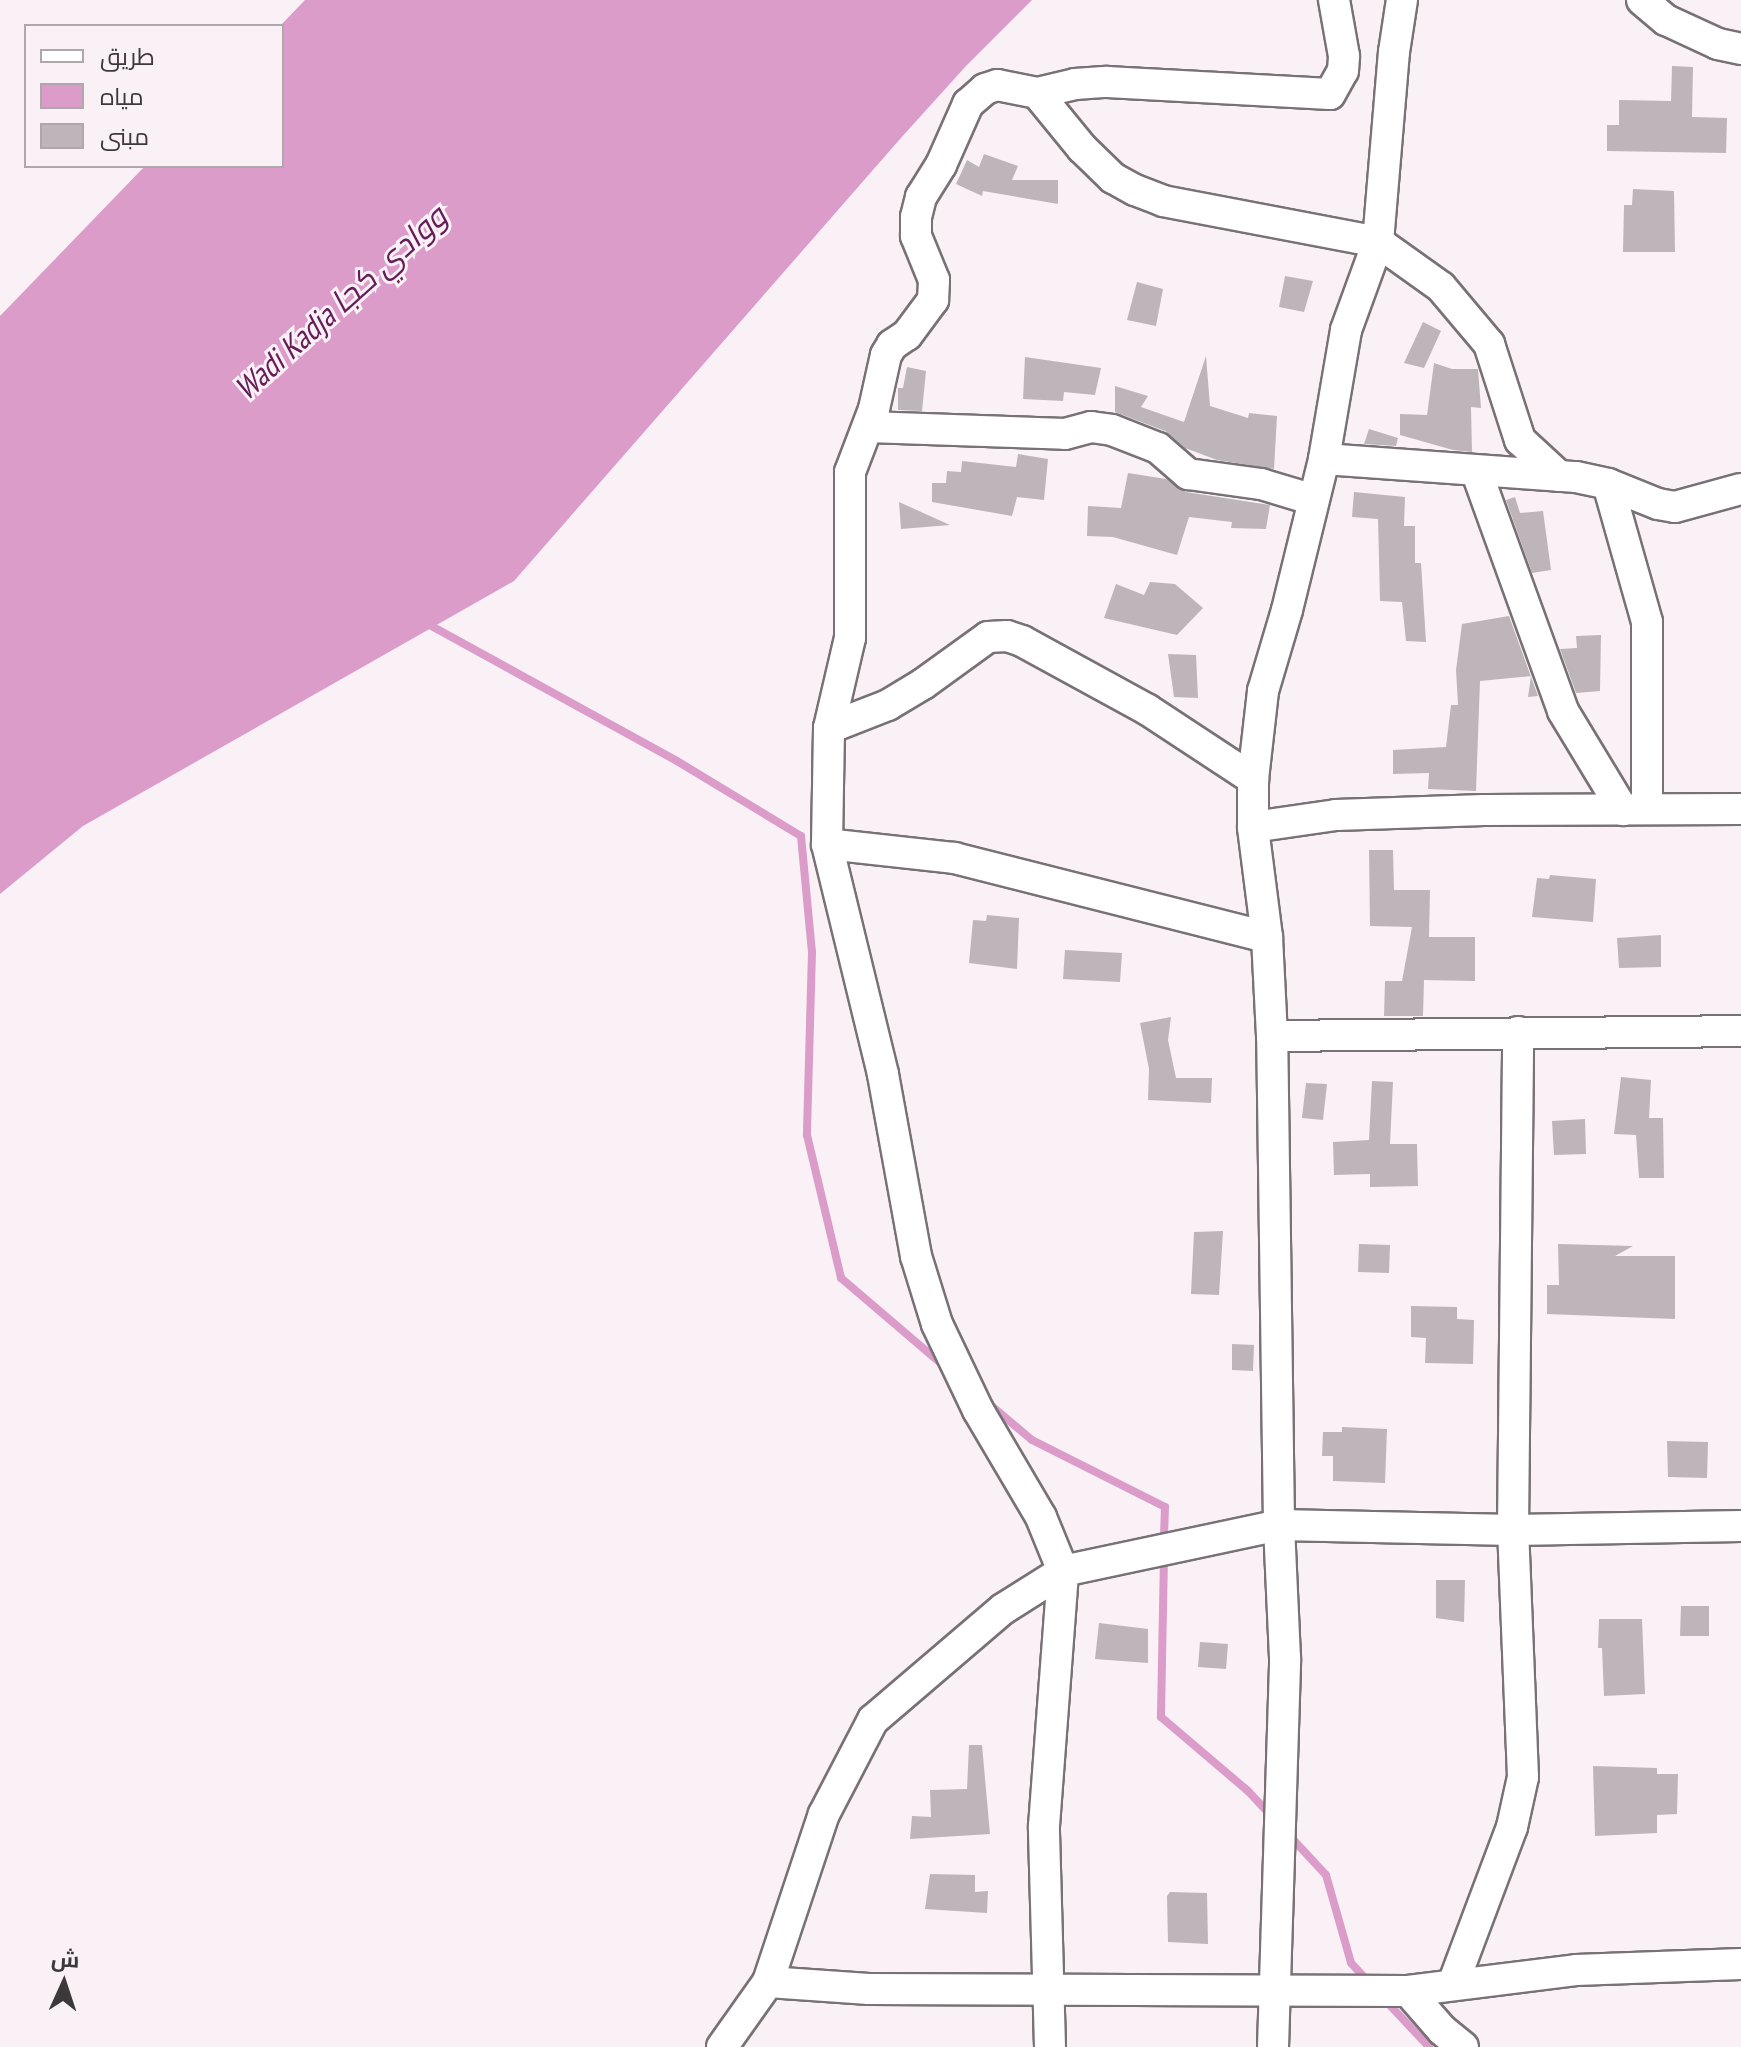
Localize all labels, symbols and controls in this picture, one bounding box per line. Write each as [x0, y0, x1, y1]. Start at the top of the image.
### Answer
legend [24, 24, 284, 168]
text: طريق [100, 41, 155, 72]
text: مياه [100, 81, 144, 112]
text: مبنى [100, 121, 149, 152]
water label: Wadi Kadja ووادي كجا [226, 197, 454, 407]
north arrow [24, 1943, 104, 2023]
text: ش [50, 1944, 80, 1974]

